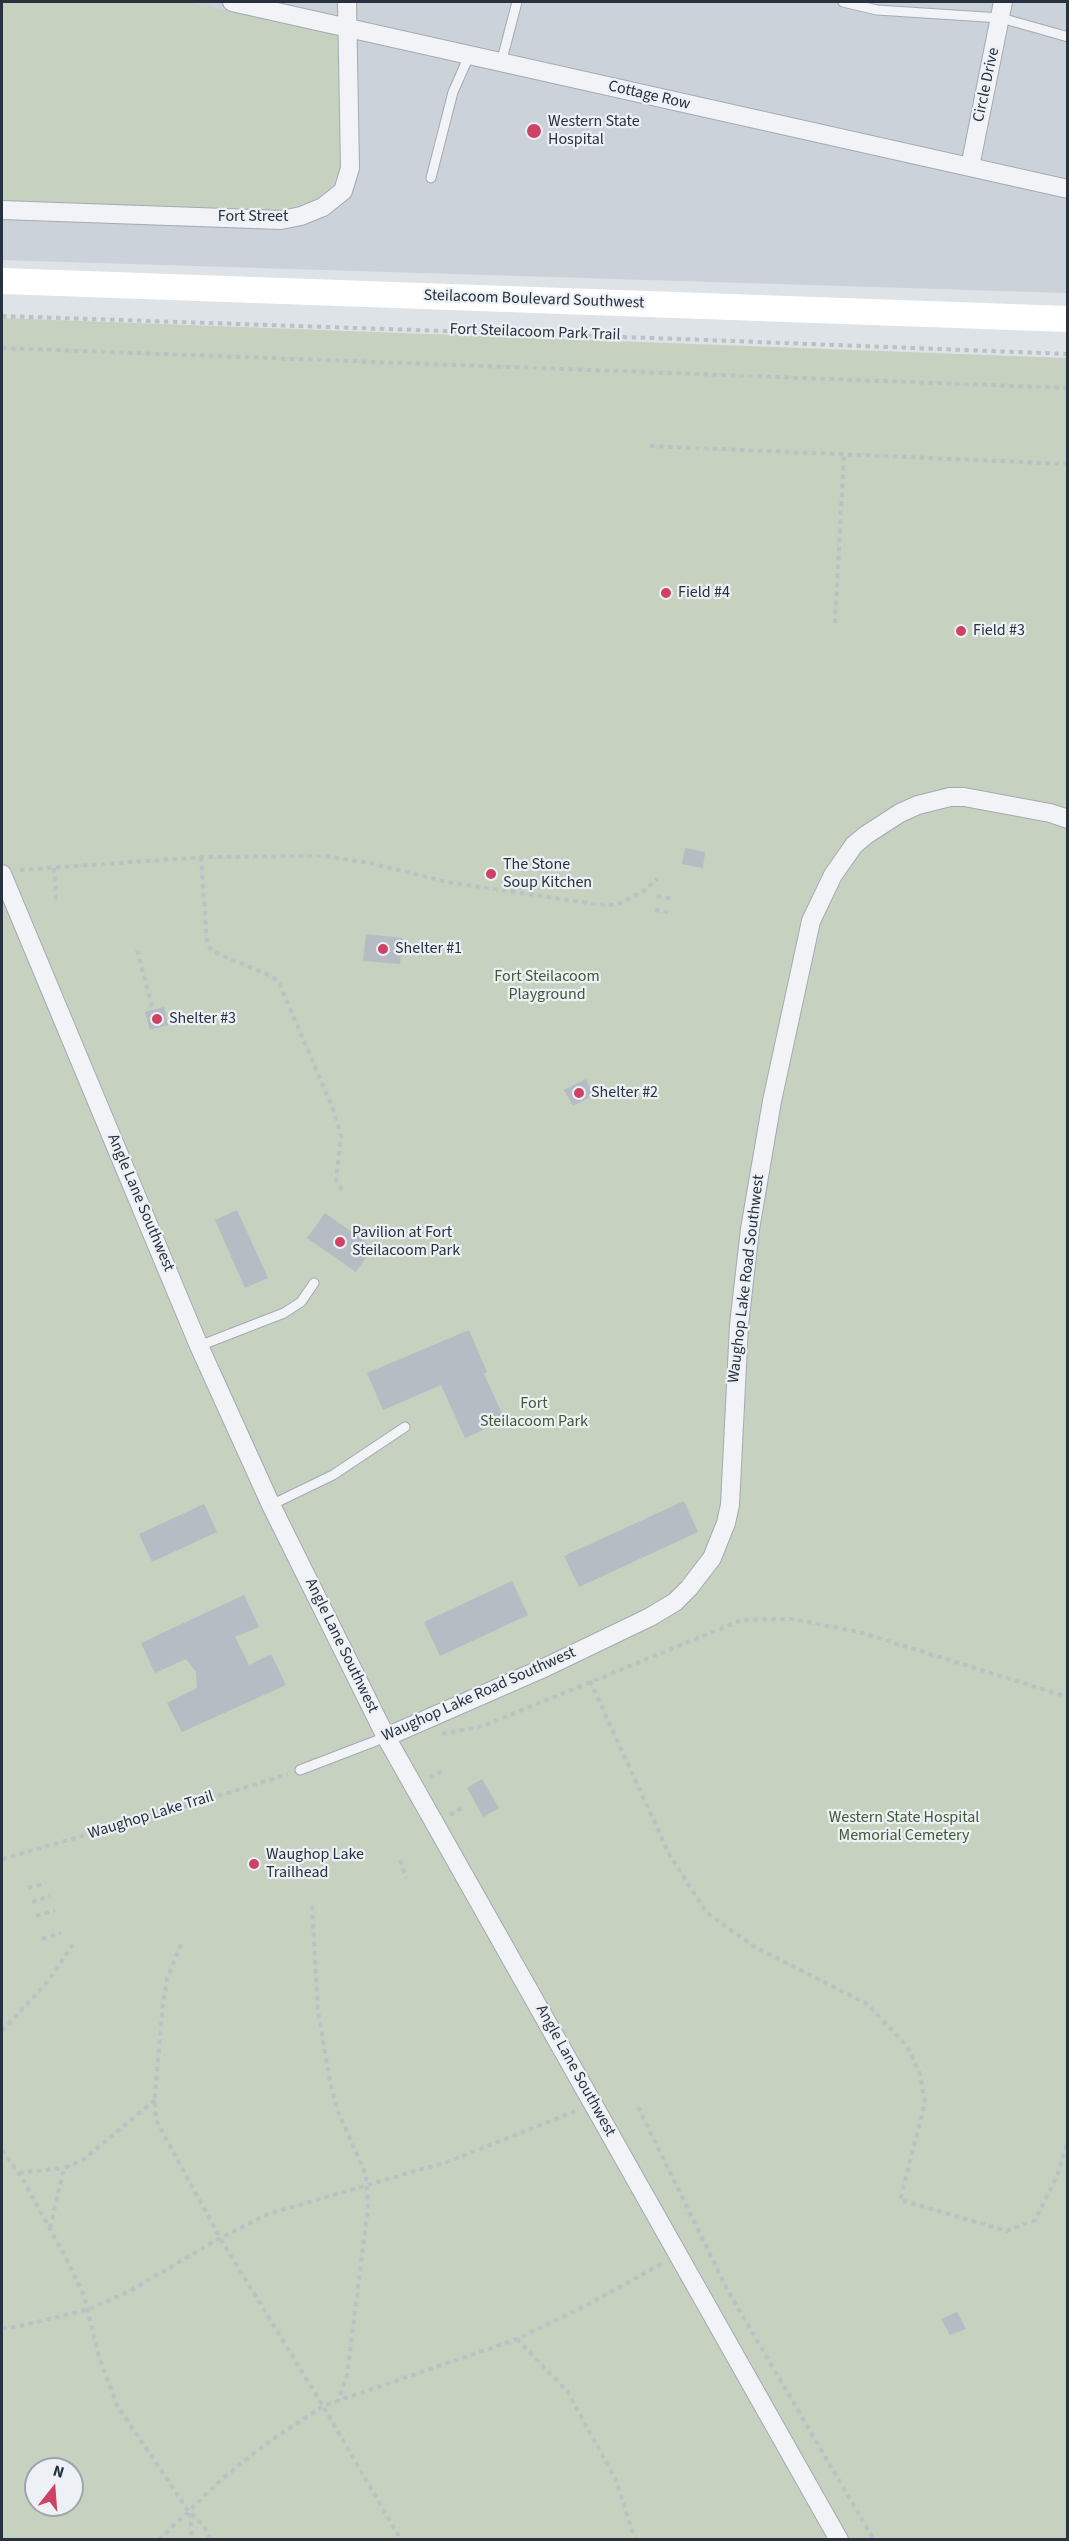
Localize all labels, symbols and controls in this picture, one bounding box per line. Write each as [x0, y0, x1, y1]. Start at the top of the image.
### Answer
street label: Circle Drive [970, 46, 1004, 124]
street label: Cottage Row [606, 77, 692, 115]
place label: Western State Hospital [548, 112, 640, 150]
marker: Western State Hospital [525, 122, 543, 140]
street label: Fort Street [218, 207, 288, 227]
street label: Steilacoom Boulevard Southwest [423, 287, 645, 313]
street label: Fort Steilacoom Park Trail [449, 320, 621, 346]
place label: Field #4 [678, 583, 730, 603]
marker: Field #4 [659, 586, 673, 600]
place label: Field #3 [973, 621, 1025, 641]
marker: Field #3 [954, 624, 968, 638]
place label: The Stone Soup Kitchen [503, 855, 592, 893]
marker: The Stone Soup Kitchen [484, 867, 498, 881]
place label: Shelter #1 [395, 939, 462, 959]
marker: Shelter #1 [376, 942, 390, 956]
park label: Fort Steilacoom Playground [494, 967, 600, 1005]
place label: Shelter #3 [169, 1009, 236, 1029]
marker: Shelter #3 [150, 1012, 164, 1026]
place label: Shelter #2 [591, 1083, 658, 1103]
marker: Shelter #2 [572, 1086, 586, 1100]
street label: Angle Lane Southwest [102, 1131, 178, 1275]
street label: Waughop Lake Road Southwest [725, 1174, 769, 1384]
place label: Pavilion at Fort Steilacoom Park [352, 1223, 460, 1261]
marker: Pavilion at Fort Steilacoom Park [333, 1235, 347, 1249]
park label: Fort Steilacoom Park [480, 1394, 588, 1432]
street label: Angle Lane Southwest [300, 1575, 382, 1717]
street label: Waughop Lake Road Southwest [379, 1644, 579, 1746]
street label: Waughop Lake Trail [86, 1788, 216, 1844]
park label: Western State Hospital Memorial Cemetery [829, 1808, 979, 1846]
place label: Waughop Lake Trailhead [266, 1845, 364, 1883]
marker: Waughop Lake Trailhead [247, 1857, 261, 1871]
street label: Angle Lane Southwest [531, 2002, 619, 2140]
north arrow [24, 2457, 84, 2517]
text: N [50, 2460, 67, 2484]

